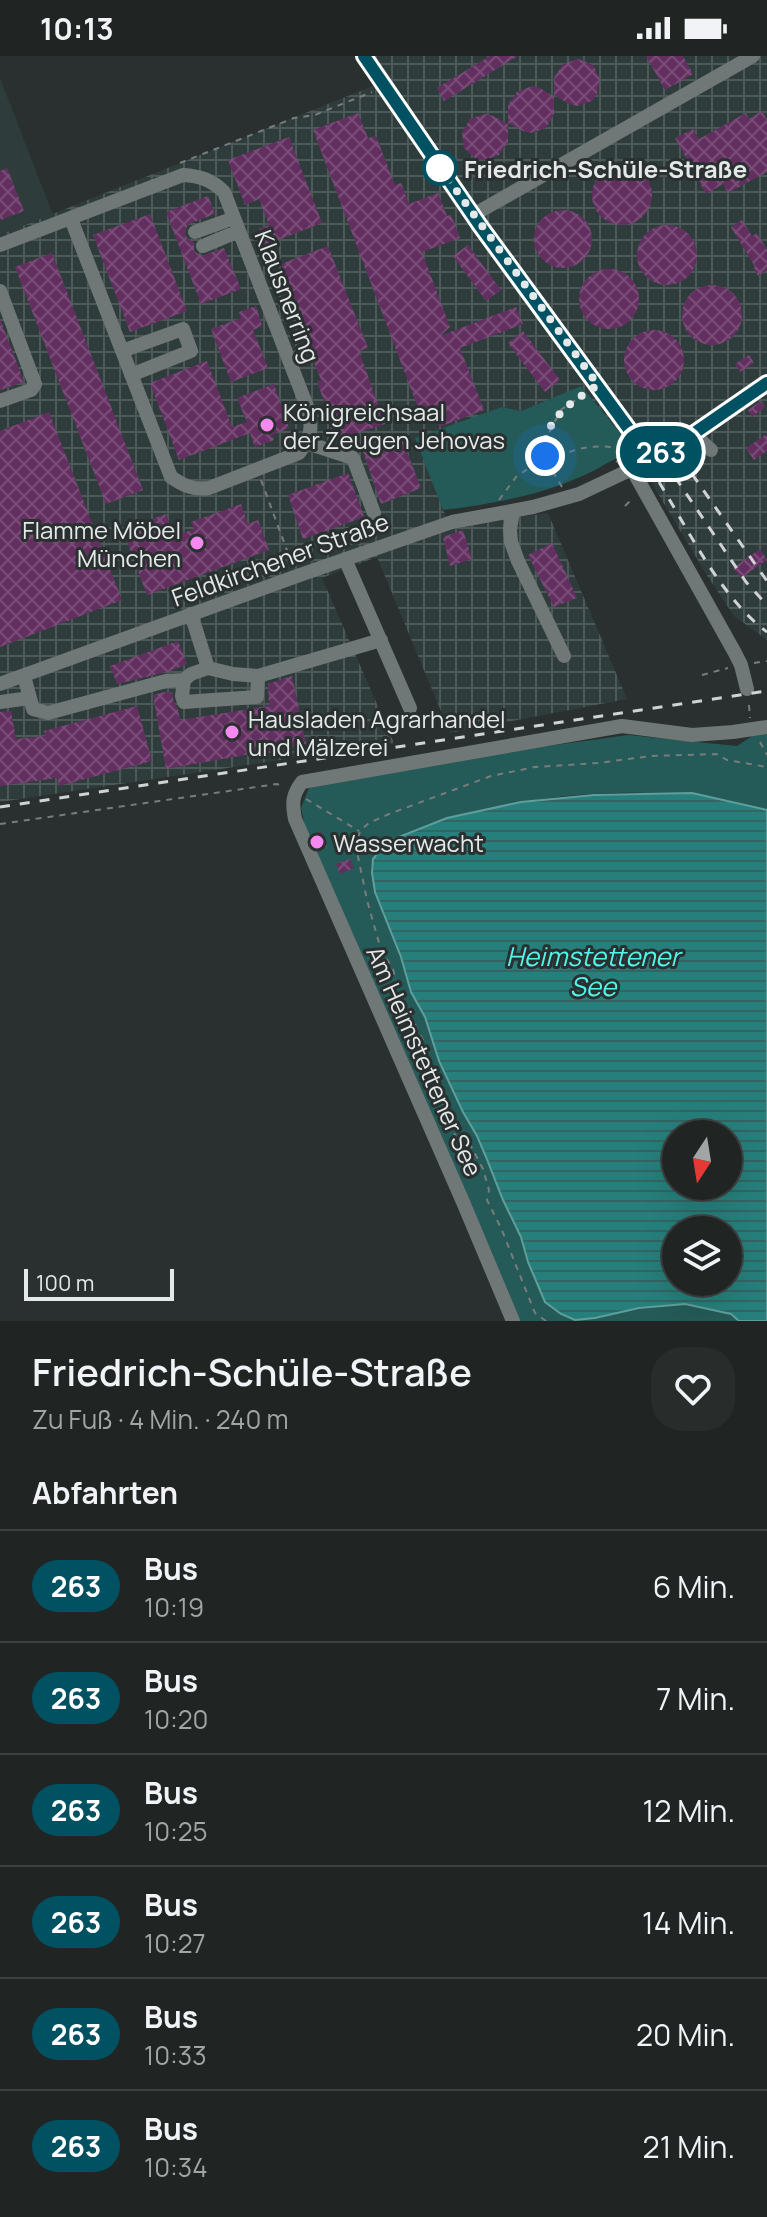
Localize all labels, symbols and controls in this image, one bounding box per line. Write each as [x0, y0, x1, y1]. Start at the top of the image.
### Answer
text: 10:13 [40, 8, 114, 49]
marker: Friedrich-Schüle-Straße [423, 151, 457, 185]
place label: Friedrich-Schüle-Straße [464, 152, 747, 185]
street label: Klausnerring [248, 225, 328, 367]
place label: Königreichsaal der Zeugen Jehovas [283, 395, 505, 456]
marker: Königreichsaal der Zeugen Jehovas [258, 416, 276, 434]
line badge: 263 [615, 426, 707, 478]
text: 263 [636, 433, 686, 471]
your location [525, 436, 565, 476]
street label: Feldkirchener Straße [167, 504, 393, 614]
place label: Flamme Möbel München [22, 513, 181, 574]
marker: Flamme Möbel München [188, 534, 206, 552]
place label: Hausladen Agrarhandel und Mälzerei [248, 702, 506, 763]
marker: Hausladen Agrarhandel und Mälzerei [223, 723, 241, 741]
place label: Wasserwacht [333, 826, 484, 859]
marker: Wasserwacht [308, 833, 326, 851]
water label: Heimstettener See [506, 938, 684, 1004]
street label: Am Heimstettener See [359, 941, 491, 1181]
north arrow [662, 1120, 742, 1200]
map controls [662, 1120, 742, 1296]
button: layers [662, 1216, 742, 1296]
scale bar [24, 1265, 174, 1301]
text: 100 m [36, 1268, 94, 1298]
text: Friedrich-Schüle-Straße [32, 1345, 472, 1397]
button: heart [651, 1347, 735, 1431]
text: Zu Fuß · 4 Min. · 240 m [32, 1401, 289, 1437]
text: Abfahrten [32, 1472, 178, 1513]
text: Bus [144, 1548, 198, 1589]
text: 6 Min. [653, 1566, 735, 1607]
text: 263 [51, 1567, 101, 1605]
text: 10:19 [144, 1589, 204, 1625]
text: Bus [144, 1660, 198, 1701]
text: 7 Min. [656, 1678, 735, 1719]
text: 263 [51, 1679, 101, 1717]
text: 10:20 [144, 1701, 208, 1737]
text: Bus [144, 1772, 198, 1813]
text: 12 Min. [643, 1790, 735, 1831]
text: 263 [51, 1791, 101, 1829]
text: 10:25 [144, 1813, 208, 1849]
text: Bus [144, 1884, 198, 1925]
text: 14 Min. [642, 1902, 735, 1943]
text: 263 [51, 1903, 101, 1941]
text: 10:27 [144, 1925, 206, 1961]
text: Bus [144, 1996, 198, 2037]
text: 20 Min. [636, 2014, 735, 2055]
text: 263 [51, 2015, 101, 2053]
text: 10:33 [144, 2037, 207, 2073]
text: Bus [144, 2108, 198, 2149]
text: 21 Min. [643, 2126, 735, 2167]
text: 263 [51, 2127, 101, 2165]
text: 10:34 [144, 2149, 207, 2185]

